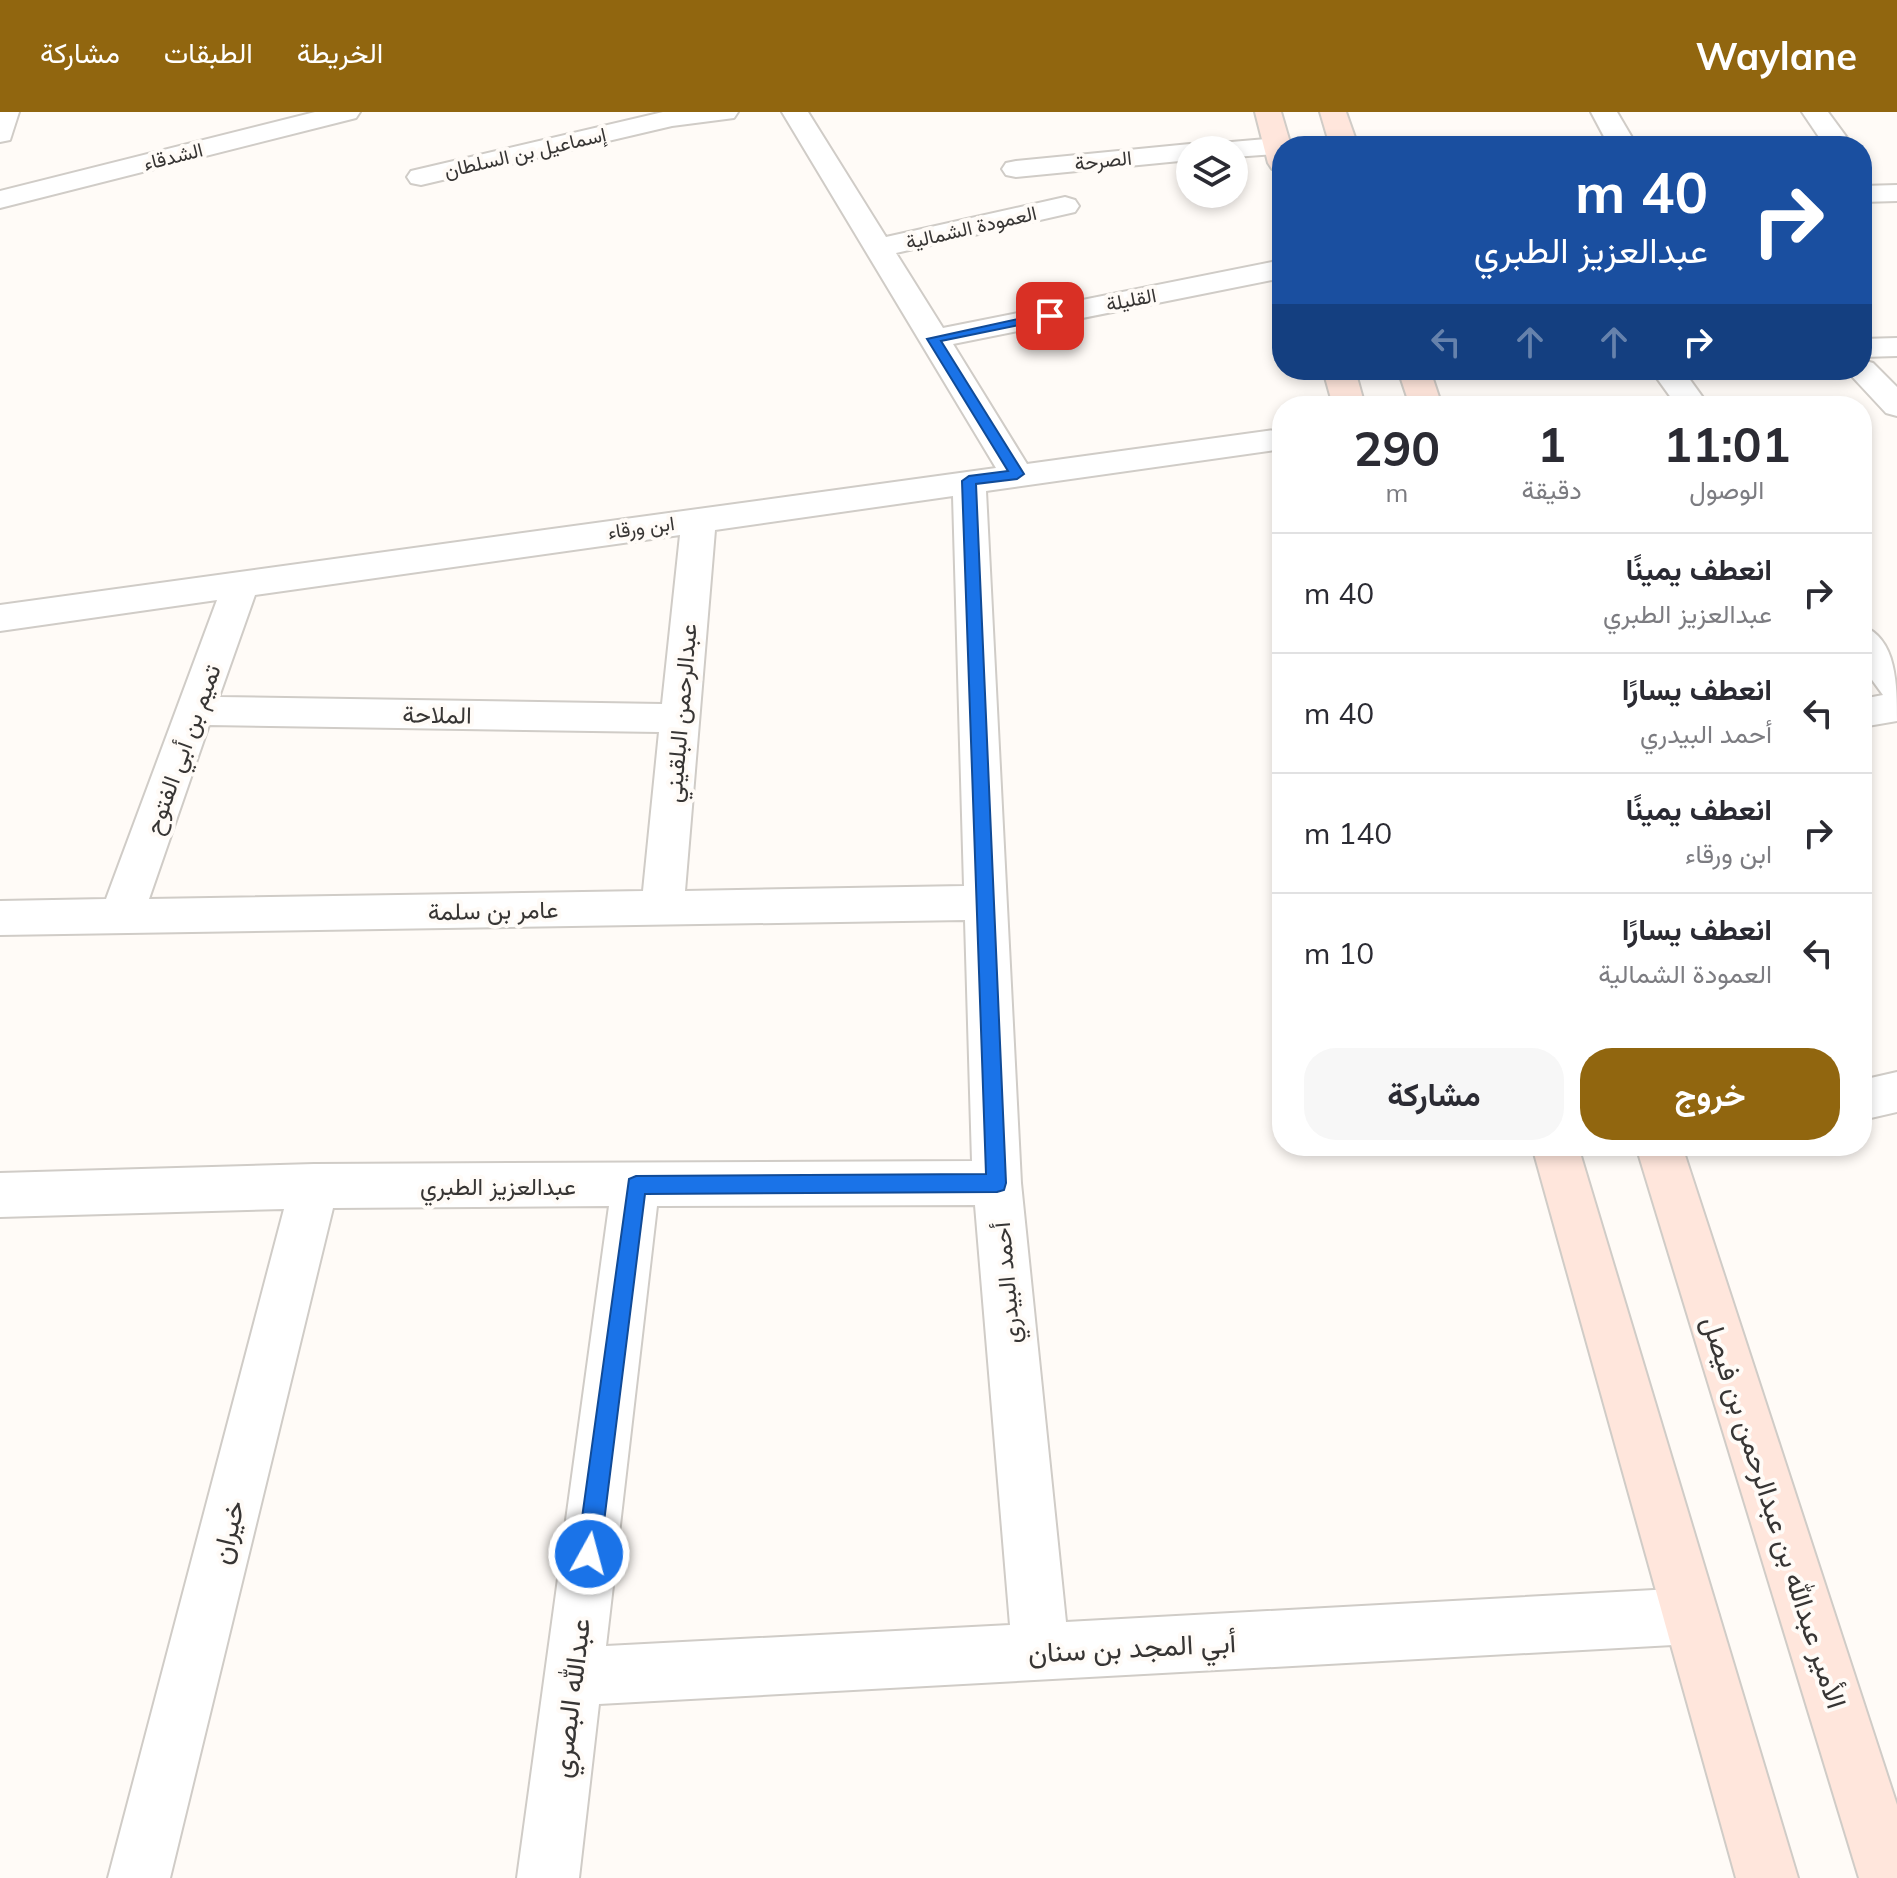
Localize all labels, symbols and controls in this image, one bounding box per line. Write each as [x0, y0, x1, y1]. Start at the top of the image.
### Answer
text: Waylane [1695, 32, 1857, 80]
text: مشاركة [40, 35, 120, 70]
text: الطبقات [164, 35, 253, 70]
text: الخريطة [297, 35, 383, 70]
street label: إسماعيل بن السلطان [442, 121, 609, 184]
map controls [1176, 136, 1248, 208]
button: layers [1176, 136, 1248, 208]
street label: الشدقاء [141, 137, 205, 175]
street label: الصرحة [1073, 145, 1133, 176]
text: 40 m [1575, 157, 1708, 227]
icon: right [1736, 168, 1840, 272]
street label: العمودة الشمالية [903, 200, 1039, 255]
text: عبدالعزيز الطبري [1474, 227, 1708, 272]
pin [1016, 282, 1084, 350]
street label: القليلة [1104, 282, 1158, 316]
icon: arrive [1028, 294, 1072, 338]
icon: left [1424, 320, 1468, 364]
icon: ahead [1508, 320, 1552, 364]
icon: ahead [1592, 320, 1636, 364]
icon: right [1676, 320, 1720, 364]
text: 1 [1537, 414, 1566, 474]
text: 11:01 [1663, 414, 1790, 474]
text: 290 [1354, 418, 1440, 478]
text: دقيقة [1522, 473, 1582, 506]
text: الوصول [1689, 473, 1764, 506]
text: m [1385, 476, 1408, 509]
street label: ابن ورقاء [606, 510, 676, 545]
text: انعطف يمينًا [1626, 550, 1772, 588]
icon: right [1796, 571, 1840, 615]
text: 40 m [1304, 574, 1374, 612]
text: عبدالعزيز الطبري [1603, 597, 1772, 630]
street label: عبدالرحمن البلقيني [657, 622, 708, 804]
street label: تميم بن أبي الفتوح [137, 660, 231, 840]
text: انعطف يسارًا [1622, 670, 1772, 708]
icon: left [1796, 691, 1840, 735]
text: 40 m [1304, 694, 1374, 732]
street label: الملاحة [402, 698, 472, 730]
text: أحمد البيدري [1640, 717, 1772, 750]
text: انعطف يمينًا [1626, 790, 1772, 828]
icon: right [1796, 811, 1840, 855]
text: 140 m [1304, 814, 1392, 852]
text: ابن ورقاء [1685, 837, 1772, 870]
street label: عامر بن سلمة [427, 894, 559, 927]
text: انعطف يسارًا [1622, 910, 1772, 948]
icon: left [1796, 931, 1840, 975]
text: 10 m [1304, 934, 1374, 972]
text: العمودة الشمالية [1598, 957, 1772, 990]
button: مشاركة [1304, 1048, 1564, 1140]
button: خروج [1580, 1048, 1840, 1140]
street label: عبدالعزيز الطبري [420, 1171, 576, 1206]
street label: أحمد البيدري [986, 1220, 1031, 1345]
street label: الأمير عبدالله بن عبدالرحمن بن فيصل [1694, 1311, 1855, 1713]
street label: خيران [202, 1497, 253, 1568]
position arrow [547, 1512, 631, 1596]
street label: عبدالله البصري [543, 1616, 603, 1781]
street label: أبي المجد بن سنان [1027, 1624, 1237, 1676]

